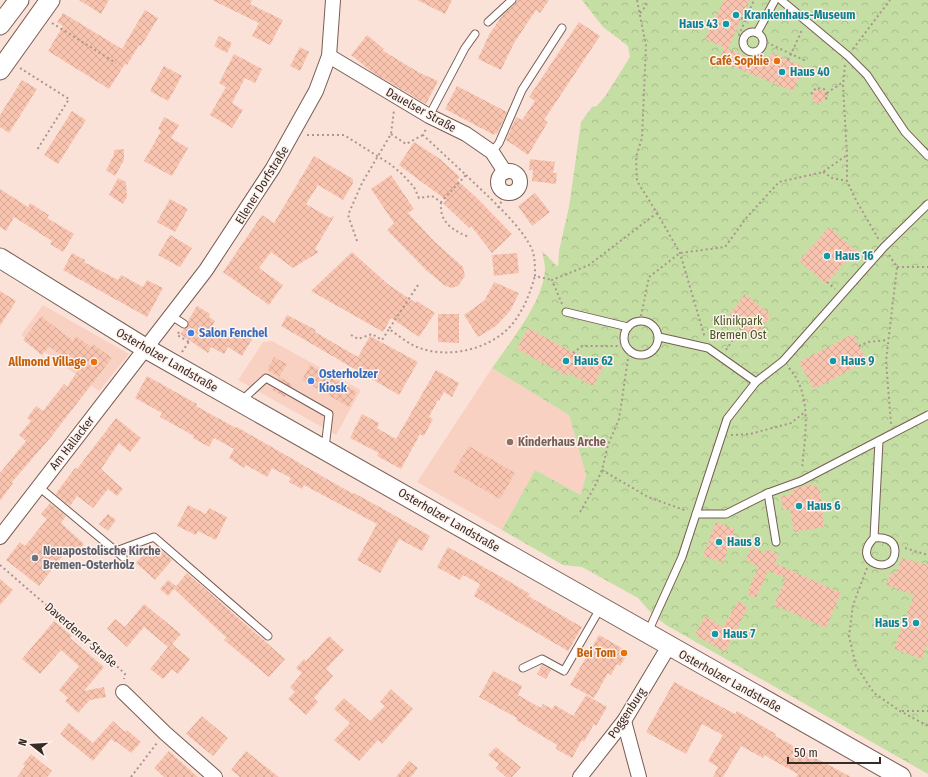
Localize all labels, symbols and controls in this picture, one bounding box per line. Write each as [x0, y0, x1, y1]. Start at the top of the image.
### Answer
place label: Krankenhaus-Museum [744, 8, 855, 22]
marker: Krankenhaus-Museum [731, 10, 741, 20]
place label: Haus 43 [679, 17, 718, 31]
marker: Haus 43 [721, 19, 731, 29]
place label: Café Sophie [710, 54, 769, 68]
marker: Café Sophie [772, 56, 782, 66]
place label: Haus 40 [790, 65, 830, 79]
marker: Haus 40 [777, 67, 787, 77]
street label: Dauelser Straße [383, 85, 459, 135]
street label: Ellener Dorfstraße [232, 143, 292, 227]
place label: Haus 16 [835, 249, 874, 263]
marker: Haus 16 [822, 251, 832, 261]
park label: Klinikpark Bremen Ost [709, 314, 767, 342]
street label: Osterholzer Landstraße [114, 325, 220, 395]
place label: Salon Fenchel [199, 326, 268, 340]
marker: Salon Fenchel [186, 328, 196, 338]
place label: Haus 62 [574, 354, 613, 368]
place label: Haus 9 [841, 354, 874, 368]
place label: Allmond Village [8, 355, 86, 369]
marker: Haus 62 [561, 356, 571, 366]
marker: Haus 9 [828, 356, 838, 366]
marker: Allmond Village [89, 357, 99, 367]
place label: Osterholzer Kiosk [319, 367, 378, 395]
marker: Osterholzer Kiosk [306, 376, 316, 386]
street label: Am Hallacker [47, 413, 98, 473]
place label: Kinderhaus Arche [518, 435, 606, 449]
marker: Kinderhaus Arche [505, 437, 515, 447]
street label: Osterholzer Landstraße [396, 485, 502, 555]
place label: Haus 6 [807, 499, 840, 513]
marker: Haus 6 [794, 501, 804, 511]
place label: Haus 8 [727, 535, 761, 549]
marker: Haus 8 [714, 537, 724, 547]
place label: Neuapostolische Kirche Bremen-Osterholz [43, 544, 161, 572]
marker: Neuapostolische Kirche Bremen-Osterholz [30, 553, 40, 563]
street label: Daverdener Straße [42, 600, 120, 670]
place label: Haus 5 [875, 616, 908, 630]
marker: Haus 5 [911, 618, 921, 628]
place label: Haus 7 [723, 627, 755, 641]
marker: Haus 7 [710, 629, 720, 639]
place label: Bei Tom [577, 646, 616, 660]
street label: Osterholzer Landstraße [676, 647, 784, 715]
marker: Bei Tom [619, 648, 629, 658]
street label: Poggenburg [605, 685, 649, 741]
north arrow [12, 725, 52, 765]
text: N [16, 737, 30, 747]
scale bar [788, 739, 880, 765]
text: 50 m [794, 746, 818, 760]

